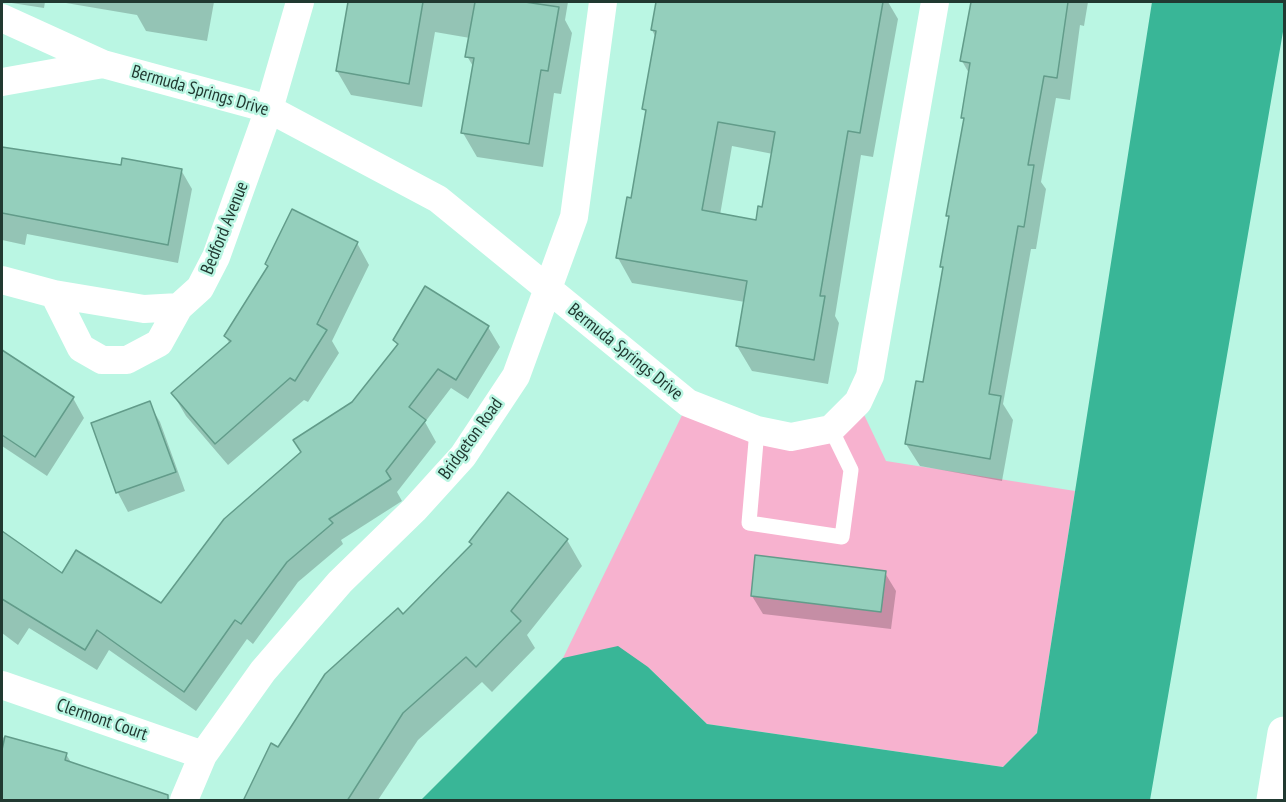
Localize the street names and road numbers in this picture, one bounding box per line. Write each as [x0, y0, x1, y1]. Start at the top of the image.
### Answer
street label: Bermuda Springs Drive [129, 61, 271, 121]
street label: Bedford Avenue [197, 179, 253, 277]
street label: Bermuda Springs Drive [563, 299, 687, 405]
street label: Bridgeton Road [434, 394, 508, 484]
street label: Clermont Court [54, 694, 150, 746]

